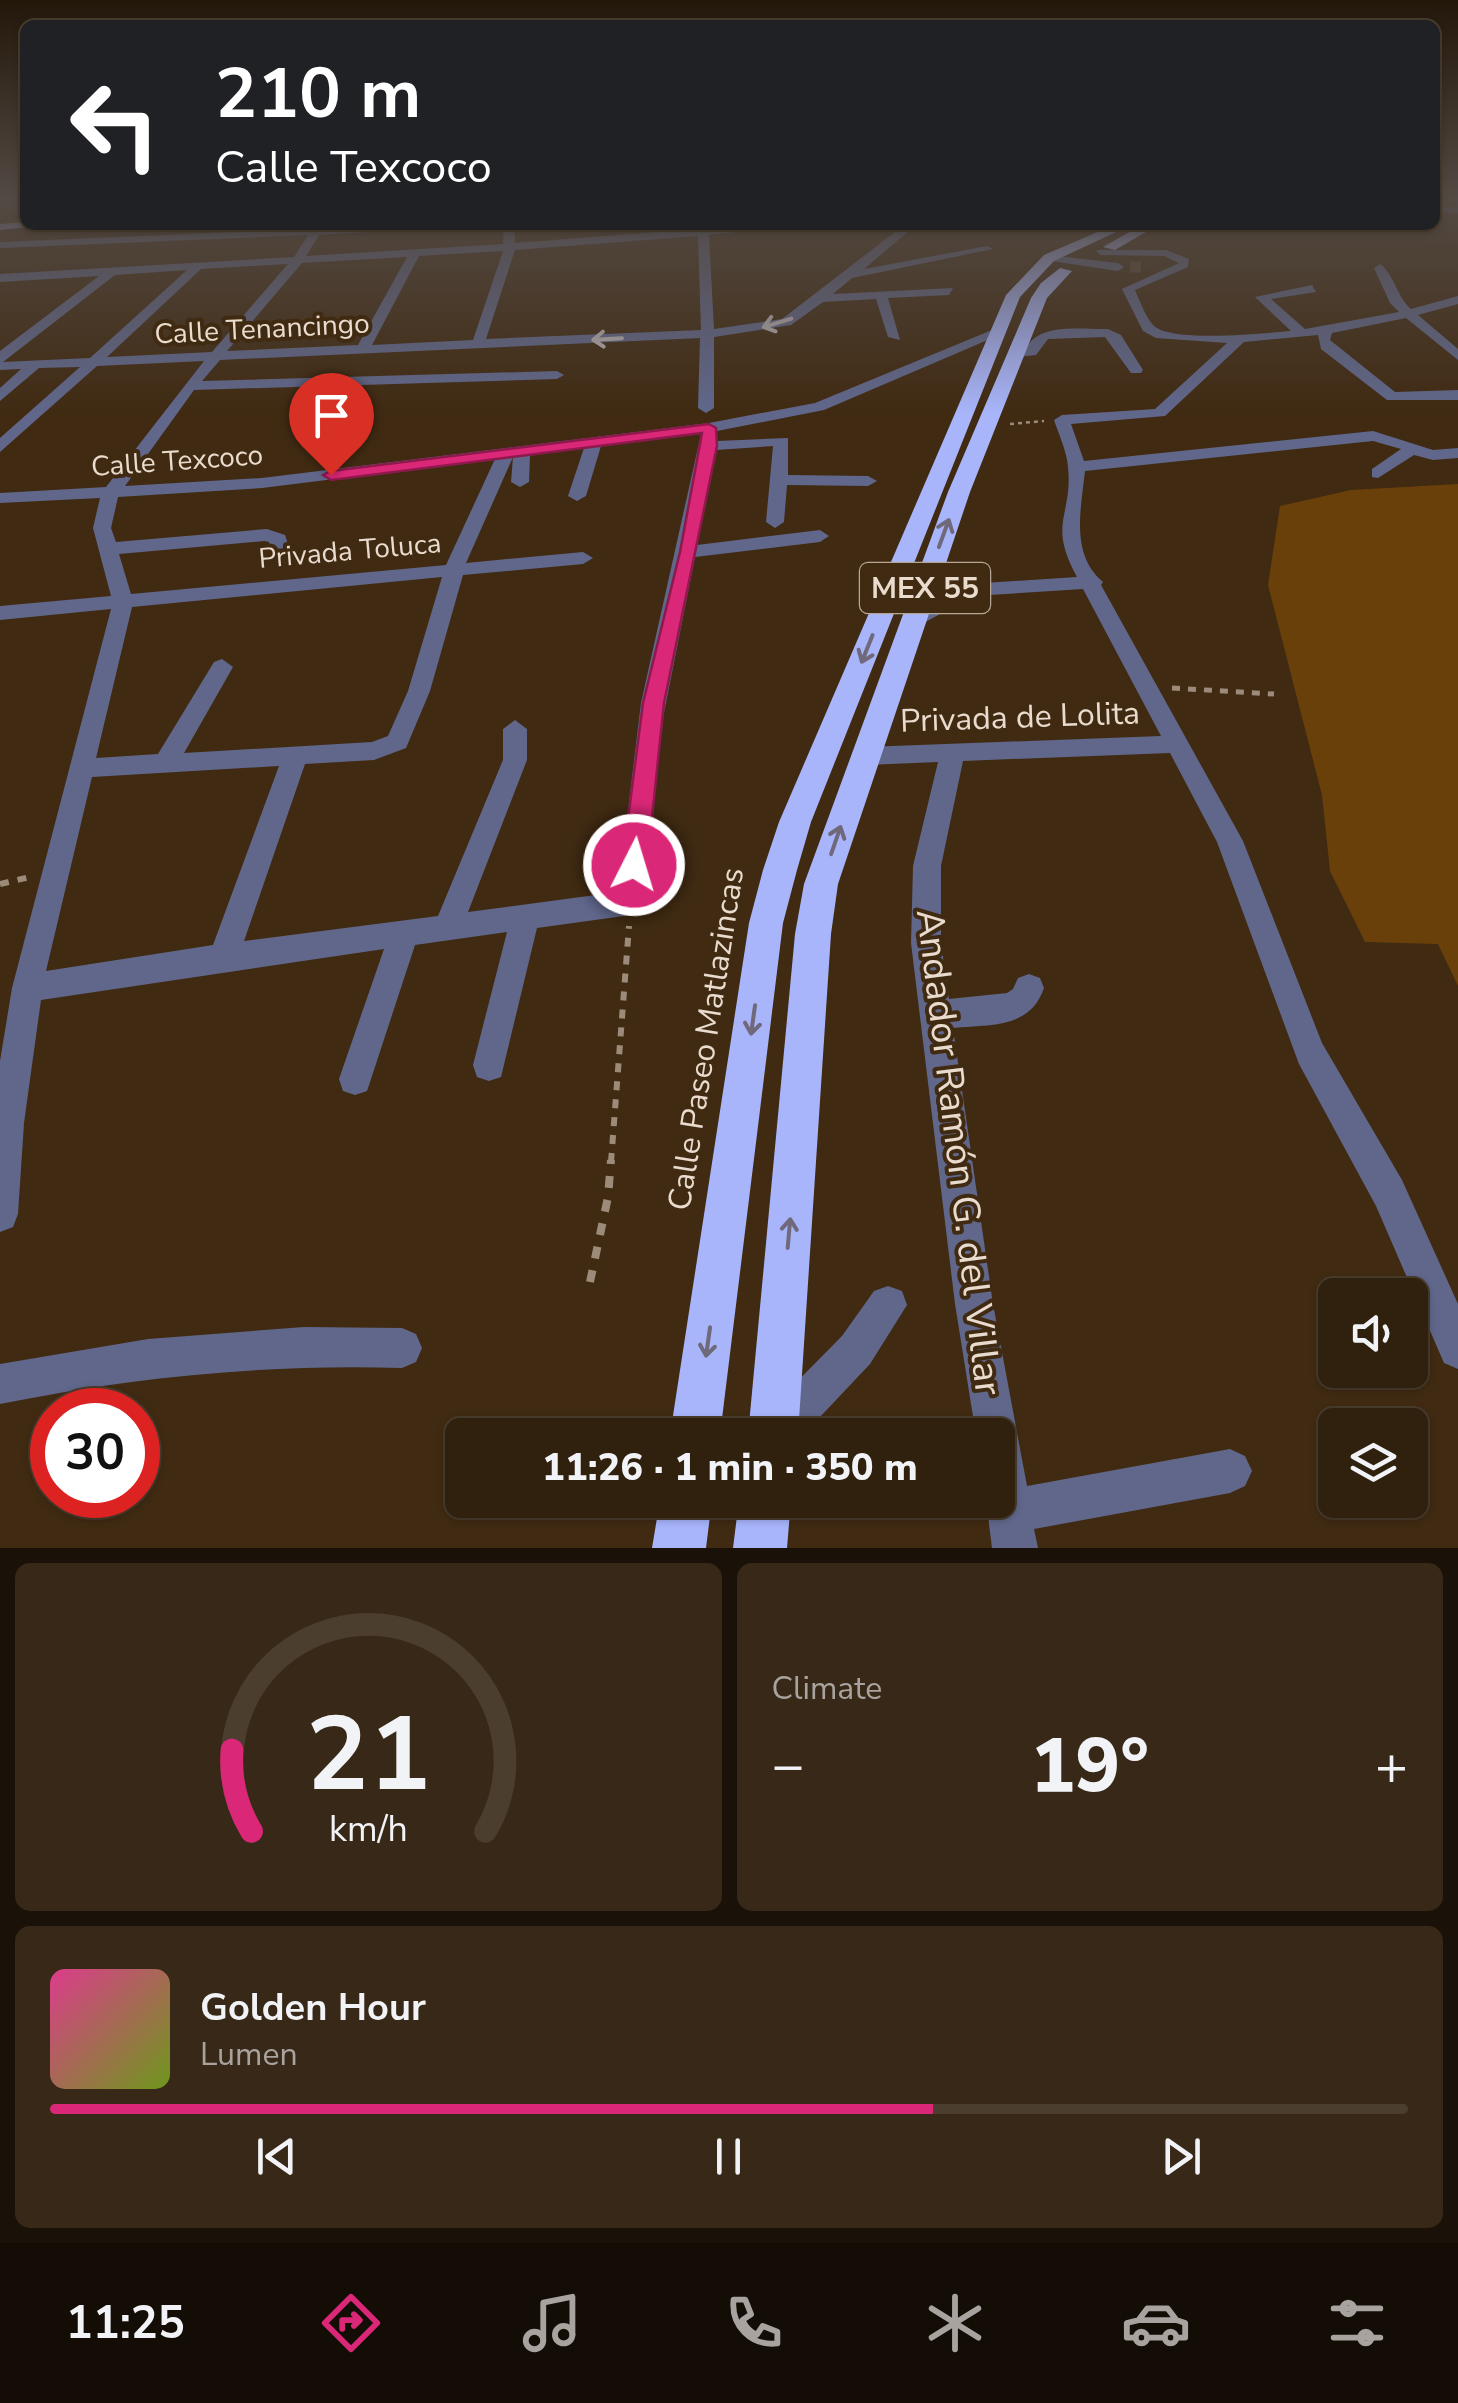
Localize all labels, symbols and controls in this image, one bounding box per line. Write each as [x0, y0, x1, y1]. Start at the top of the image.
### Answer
text: 210 m [215, 46, 421, 142]
icon: left [50, 60, 180, 190]
text: Calle Texcoco [215, 137, 492, 198]
street label: Calle Tenancingo [153, 304, 371, 354]
one-way arrow [761, 315, 793, 333]
one-way arrow [591, 329, 623, 348]
pin [289, 373, 374, 476]
icon: arrive [304, 388, 359, 443]
street label: Calle Texcoco [90, 436, 264, 486]
one-way arrow [936, 519, 954, 550]
street label: Privada Toluca [257, 524, 443, 578]
road number: MEX 55 [860, 563, 990, 613]
one-way arrow [856, 633, 874, 664]
street label: Privada de Lolita [899, 691, 1141, 743]
position arrow [582, 813, 686, 917]
one-way arrow [828, 825, 846, 856]
street label: Calle Paseo Matlazincas [658, 865, 754, 1213]
street label: Andador Ramón G. del Villar [904, 906, 1014, 1398]
one-way arrow [743, 1003, 762, 1036]
one-way arrow [779, 1218, 798, 1250]
map controls [1318, 1278, 1428, 1518]
button: sound [1318, 1278, 1428, 1388]
one-way arrow [698, 1325, 717, 1357]
speed limit sign: 30 [30, 1388, 160, 1518]
button: layers [1318, 1408, 1428, 1518]
text: 11:26 · 1 min · 350 m [542, 1442, 918, 1493]
text: Climate [772, 1667, 882, 1710]
text: 21 [306, 1684, 431, 1826]
text: 19° [1030, 1715, 1149, 1817]
text: − [772, 1728, 805, 1803]
text: + [1375, 1728, 1408, 1803]
text: km/h [329, 1805, 408, 1854]
text: Golden Hour [200, 1982, 426, 2033]
text: Lumen [200, 2033, 298, 2076]
icon: previous [249, 2129, 304, 2184]
icon: pause [701, 2129, 756, 2184]
icon: next [1154, 2129, 1209, 2184]
icon: directions [316, 2288, 386, 2358]
icon: music [517, 2288, 587, 2358]
icon: phone [719, 2288, 789, 2358]
icon: climate [920, 2288, 990, 2358]
icon: car [1121, 2288, 1191, 2358]
icon: filters [1322, 2288, 1392, 2358]
text: 11:25 [66, 2293, 185, 2354]

